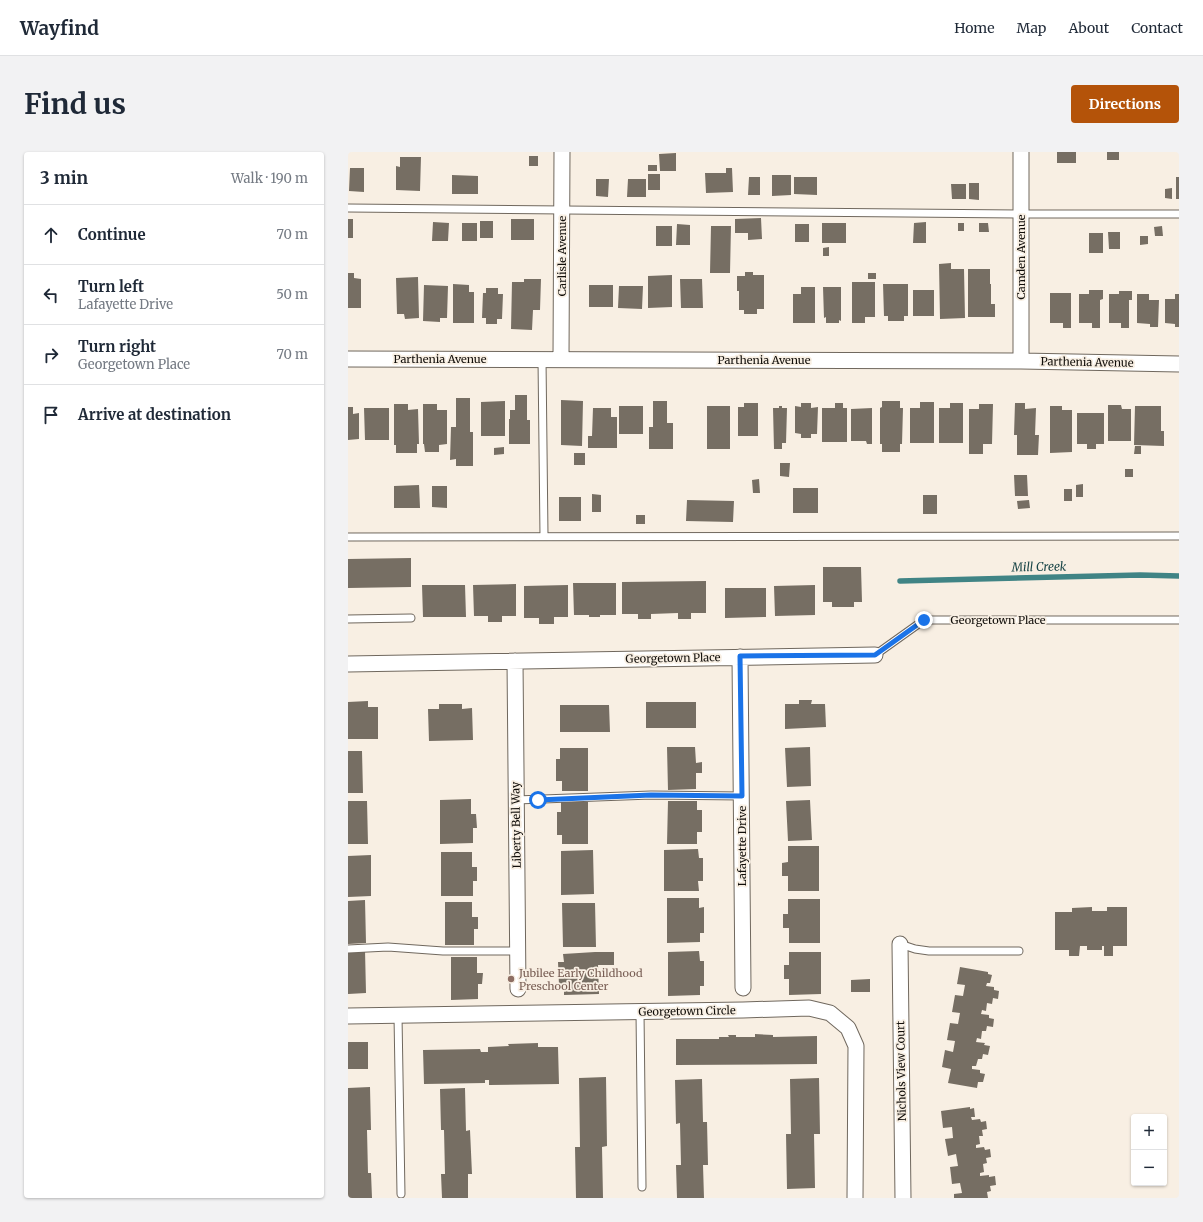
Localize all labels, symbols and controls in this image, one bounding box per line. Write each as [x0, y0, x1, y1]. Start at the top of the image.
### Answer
text: Wayfind [20, 16, 99, 40]
text: Home [954, 19, 995, 37]
text: Map [1017, 19, 1046, 37]
text: About [1068, 19, 1109, 37]
text: Contact [1131, 19, 1183, 37]
button: Directions [1071, 85, 1179, 123]
text: Find us [24, 86, 126, 122]
text: 3 min [40, 167, 88, 189]
text: Walk · 190 m [231, 170, 308, 187]
street label: Camden Avenue [1014, 214, 1028, 300]
street label: Carlisle Avenue [555, 216, 569, 296]
icon: ahead [40, 224, 62, 246]
text: Continue [78, 225, 146, 244]
text: 70 m [277, 226, 308, 243]
text: Turn left [78, 277, 144, 296]
icon: left [40, 284, 62, 306]
text: 50 m [276, 286, 308, 303]
text: Lafayette Drive [78, 296, 173, 313]
text: Turn right [78, 337, 156, 356]
icon: right [40, 344, 62, 366]
text: 70 m [277, 346, 308, 363]
street label: Parthenia Avenue [394, 352, 487, 366]
street label: Parthenia Avenue [718, 353, 811, 367]
street label: Parthenia Avenue [1040, 354, 1134, 370]
text: Georgetown Place [78, 356, 190, 373]
icon: arrive [40, 404, 62, 426]
text: Arrive at destination [78, 405, 231, 424]
water label: Mill Creek [1011, 559, 1067, 574]
route end [915, 611, 933, 629]
street label: Georgetown Place [951, 613, 1046, 627]
street label: Georgetown Place [625, 650, 721, 666]
street label: Liberty Bell Way [508, 781, 524, 868]
route start [529, 791, 547, 809]
street label: Lafayette Drive [735, 806, 749, 886]
place label: Jubilee Early Childhood Preschool Center [518, 966, 643, 993]
marker: Jubilee Early Childhood Preschool Center [506, 974, 516, 984]
street label: Georgetown Circle [638, 1003, 736, 1019]
street label: Nichols View Court [893, 1020, 909, 1121]
map controls [1131, 1114, 1167, 1186]
button: + [1131, 1114, 1167, 1150]
button: − [1131, 1150, 1167, 1186]

